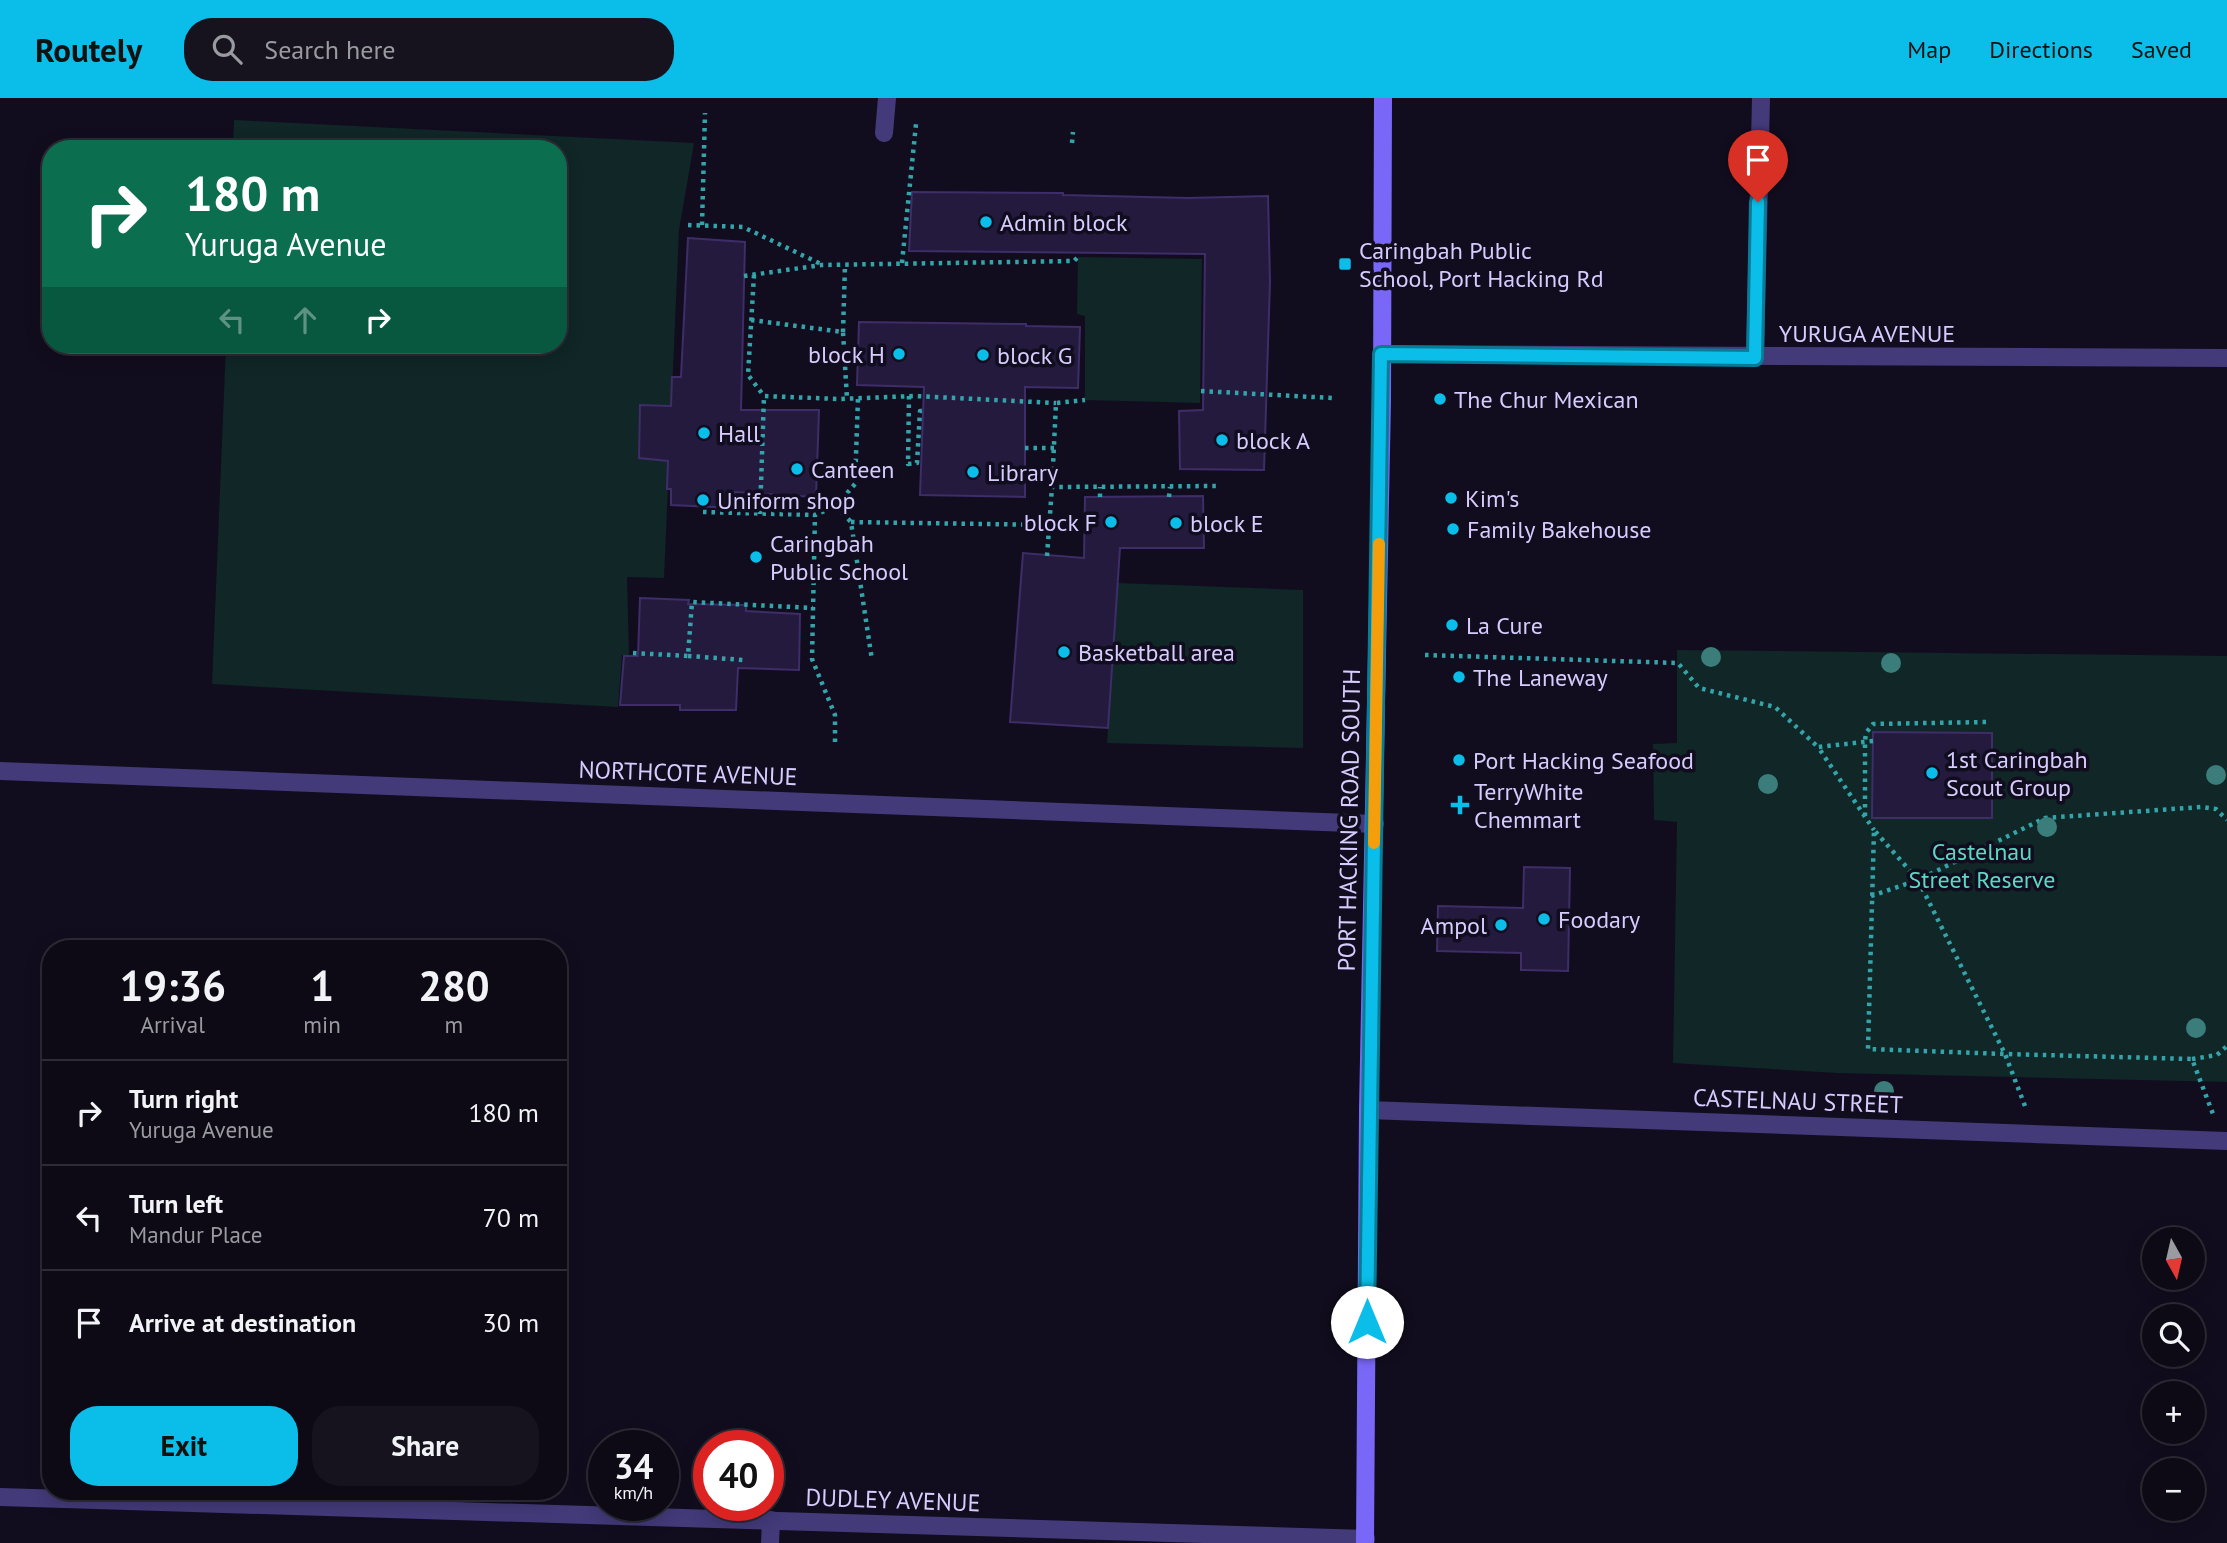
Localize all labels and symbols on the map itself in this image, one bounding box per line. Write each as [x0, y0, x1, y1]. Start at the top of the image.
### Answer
pin [1728, 130, 1788, 202]
place label: Admin block [1000, 207, 1128, 238]
marker: Admin block [978, 214, 994, 230]
place label: Caringbah Public School, Port Hacking Rd [1359, 235, 1604, 294]
marker: Caringbah Public School, Port Hacking Rd [1337, 256, 1353, 272]
street label: YURUGA AVENUE [1779, 318, 1955, 349]
place label: block H [808, 339, 885, 370]
place label: block G [997, 340, 1073, 371]
marker: block H [891, 346, 907, 362]
marker: block G [975, 347, 991, 363]
place label: The Chur Mexican [1454, 384, 1639, 415]
marker: The Chur Mexican [1432, 391, 1448, 407]
place label: Hall [718, 418, 760, 449]
marker: Hall [696, 425, 712, 441]
place label: block A [1236, 425, 1310, 456]
marker: block A [1214, 432, 1230, 448]
place label: Canteen [811, 454, 894, 485]
place label: Library [987, 457, 1058, 488]
marker: Canteen [789, 461, 805, 477]
marker: Library [965, 464, 981, 480]
place label: Kim's [1465, 483, 1519, 514]
place label: Uniform shop [717, 485, 856, 516]
marker: Kim's [1443, 490, 1459, 506]
marker: Uniform shop [695, 492, 711, 508]
place label: block F [1024, 507, 1097, 538]
place label: block E [1190, 508, 1264, 539]
marker: block F [1103, 514, 1119, 530]
place label: Family Bakehouse [1467, 514, 1652, 545]
marker: block E [1168, 515, 1184, 531]
marker: Family Bakehouse [1445, 521, 1461, 537]
place label: Caringbah Public School [770, 528, 908, 587]
marker: Caringbah Public School [748, 549, 764, 565]
place label: La Cure [1466, 610, 1543, 641]
marker: La Cure [1444, 617, 1460, 633]
place label: Basketball area [1078, 637, 1235, 668]
marker: Basketball area [1056, 644, 1072, 660]
place label: The Laneway [1473, 662, 1608, 693]
street label: PORT HACKING ROAD SOUTH [1331, 668, 1367, 972]
marker: The Laneway [1451, 669, 1467, 685]
place label: 1st Caringbah Scout Group [1946, 744, 2088, 803]
place label: Port Hacking Seafood [1473, 745, 1694, 776]
marker: Port Hacking Seafood [1451, 752, 1467, 768]
street label: NORTHCOTE AVENUE [578, 754, 798, 792]
marker: 1st Caringbah Scout Group [1924, 765, 1940, 781]
place label: TerryWhite Chemmart [1474, 776, 1583, 835]
marker: TerryWhite Chemmart [1452, 797, 1468, 813]
park label: Castelnau Street Reserve [1909, 836, 2055, 895]
place label: Foodary [1558, 904, 1640, 935]
place label: Ampol [1421, 910, 1487, 941]
marker: Foodary [1536, 911, 1552, 927]
marker: Ampol [1493, 917, 1509, 933]
street label: CASTELNAU STREET [1692, 1082, 1904, 1120]
north arrow [2142, 1227, 2205, 1290]
position arrow [1330, 1285, 1404, 1359]
speed limit sign: 40 [693, 1430, 784, 1521]
street label: DUDLEY AVENUE [805, 1481, 981, 1519]

